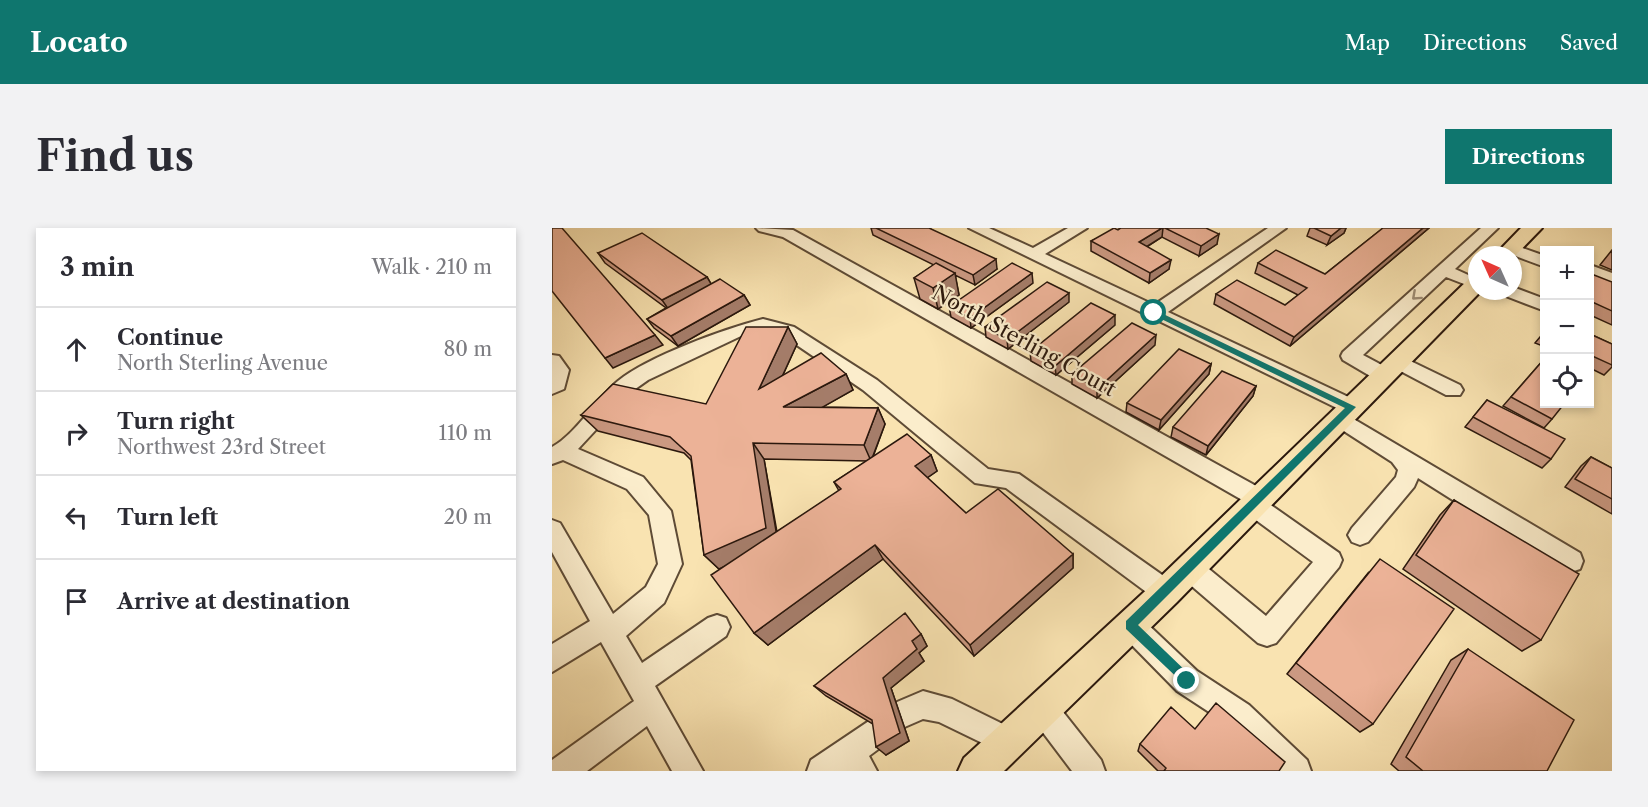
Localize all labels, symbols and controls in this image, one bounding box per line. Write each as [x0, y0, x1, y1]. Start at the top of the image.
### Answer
text: Locato [30, 25, 128, 59]
text: Map [1345, 30, 1390, 55]
text: Directions [1423, 30, 1527, 55]
text: Saved [1560, 30, 1618, 55]
button: Directions [1445, 129, 1612, 184]
text: Find us [36, 130, 194, 182]
north arrow [1468, 246, 1522, 300]
map controls [1540, 246, 1594, 408]
button: + [1540, 246, 1594, 300]
text: 3 min [60, 251, 134, 283]
text: Walk · 210 m [371, 255, 492, 279]
street label: North Sterling Court [928, 280, 1121, 402]
one-way arrow [1412, 289, 1423, 300]
route start [1140, 299, 1166, 325]
button: − [1540, 300, 1594, 354]
text: Continue [117, 324, 223, 351]
icon: ahead [60, 333, 93, 366]
text: 80 m [444, 337, 492, 361]
text: North Sterling Avenue [117, 351, 328, 375]
button: locate [1540, 354, 1594, 408]
text: Turn right [117, 408, 235, 435]
icon: right [60, 417, 93, 450]
text: 110 m [439, 421, 492, 445]
text: Northwest 23rd Street [117, 435, 326, 459]
icon: left [60, 501, 93, 534]
text: Turn left [117, 504, 218, 531]
text: 20 m [444, 505, 492, 529]
icon: arrive [60, 585, 93, 618]
text: Arrive at destination [117, 588, 350, 615]
route end [1173, 667, 1199, 693]

